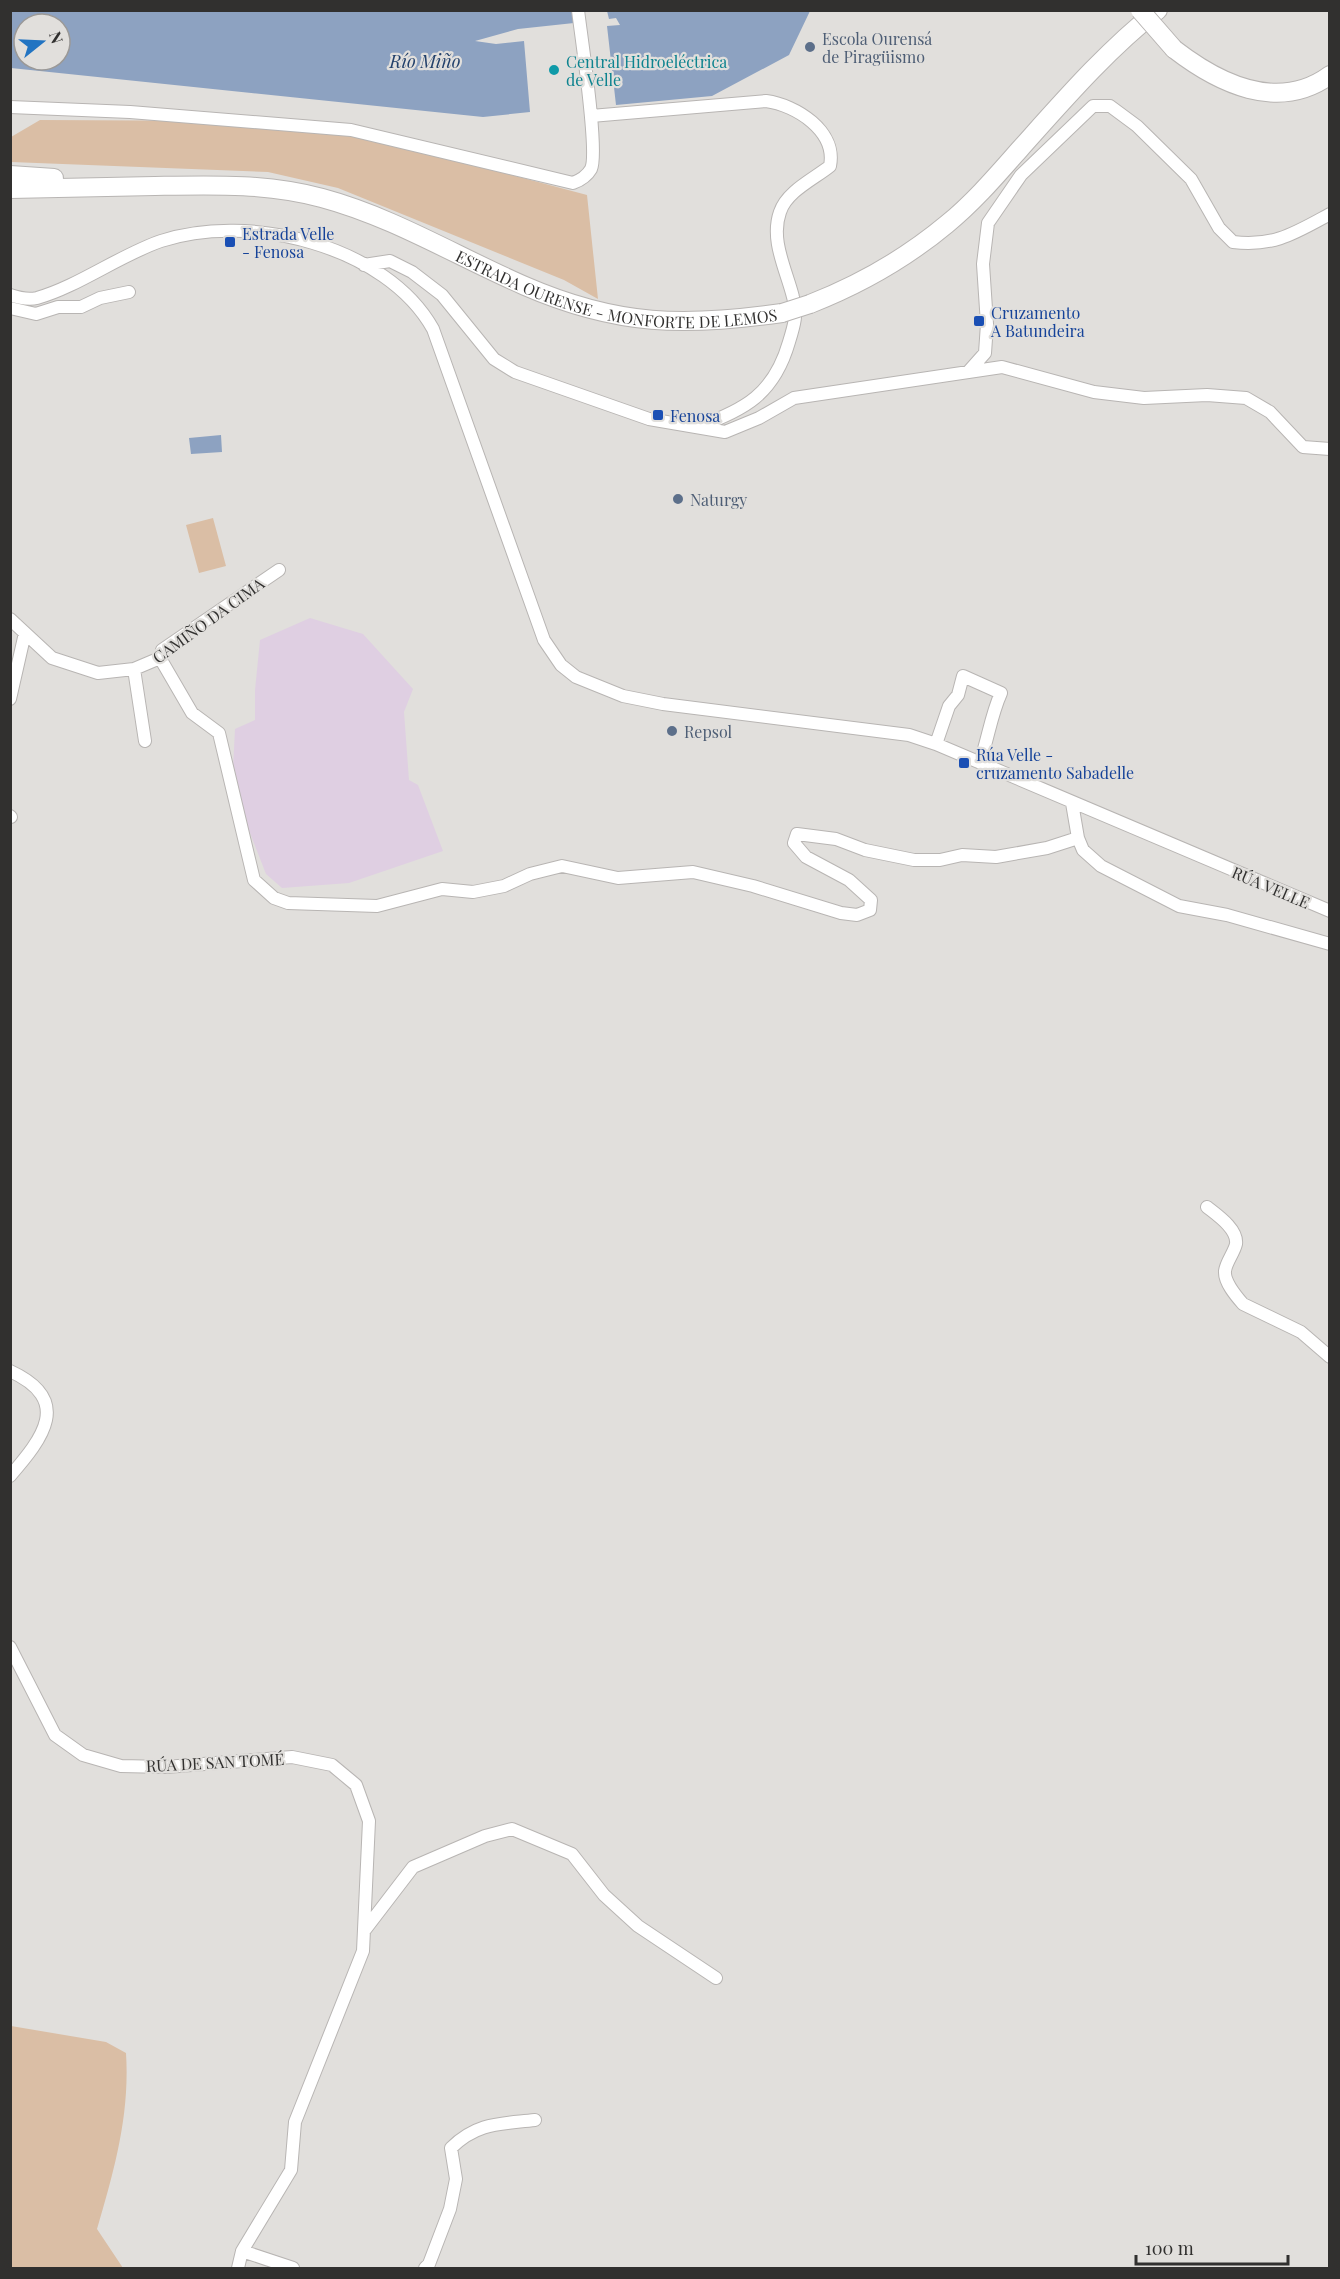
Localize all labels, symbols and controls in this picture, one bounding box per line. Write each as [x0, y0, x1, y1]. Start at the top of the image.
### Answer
north arrow [12, 12, 72, 72]
text: N [45, 28, 69, 46]
place label: Escola Ourensá de Piragüismo [822, 28, 932, 67]
marker: Escola Ourensá de Piragüismo [803, 40, 817, 54]
water label: Río Miño [389, 49, 461, 73]
place label: Central Hidroeléctrica de Velle [566, 51, 727, 90]
marker: Central Hidroeléctrica de Velle [547, 63, 561, 77]
place label: Estrada Velle - Fenosa [242, 223, 334, 262]
marker: Estrada Velle - Fenosa [223, 235, 237, 249]
street label: ESTRADA OURENSE - MONFORTE DE LEMOS [453, 245, 778, 332]
place label: Cruzamento A Batundeira [990, 302, 1085, 341]
marker: Cruzamento A Batundeira [972, 314, 986, 328]
place label: Fenosa [670, 405, 720, 426]
marker: Fenosa [651, 408, 665, 422]
place label: Naturgy [690, 489, 747, 510]
marker: Naturgy [671, 492, 685, 506]
street label: CAMIÑO DA CIMA [148, 572, 269, 668]
place label: Repsol [684, 721, 733, 742]
marker: Repsol [665, 724, 679, 738]
place label: Rúa Velle - cruzamento Sabadelle [976, 744, 1134, 783]
marker: Rúa Velle - cruzamento Sabadelle [957, 756, 971, 770]
street label: RÚA VELLE [1229, 861, 1313, 913]
street label: RÚA DE SAN TOMÉ [145, 1748, 285, 1776]
scale bar [1136, 2228, 1288, 2266]
text: 100 m [1145, 2236, 1194, 2260]

